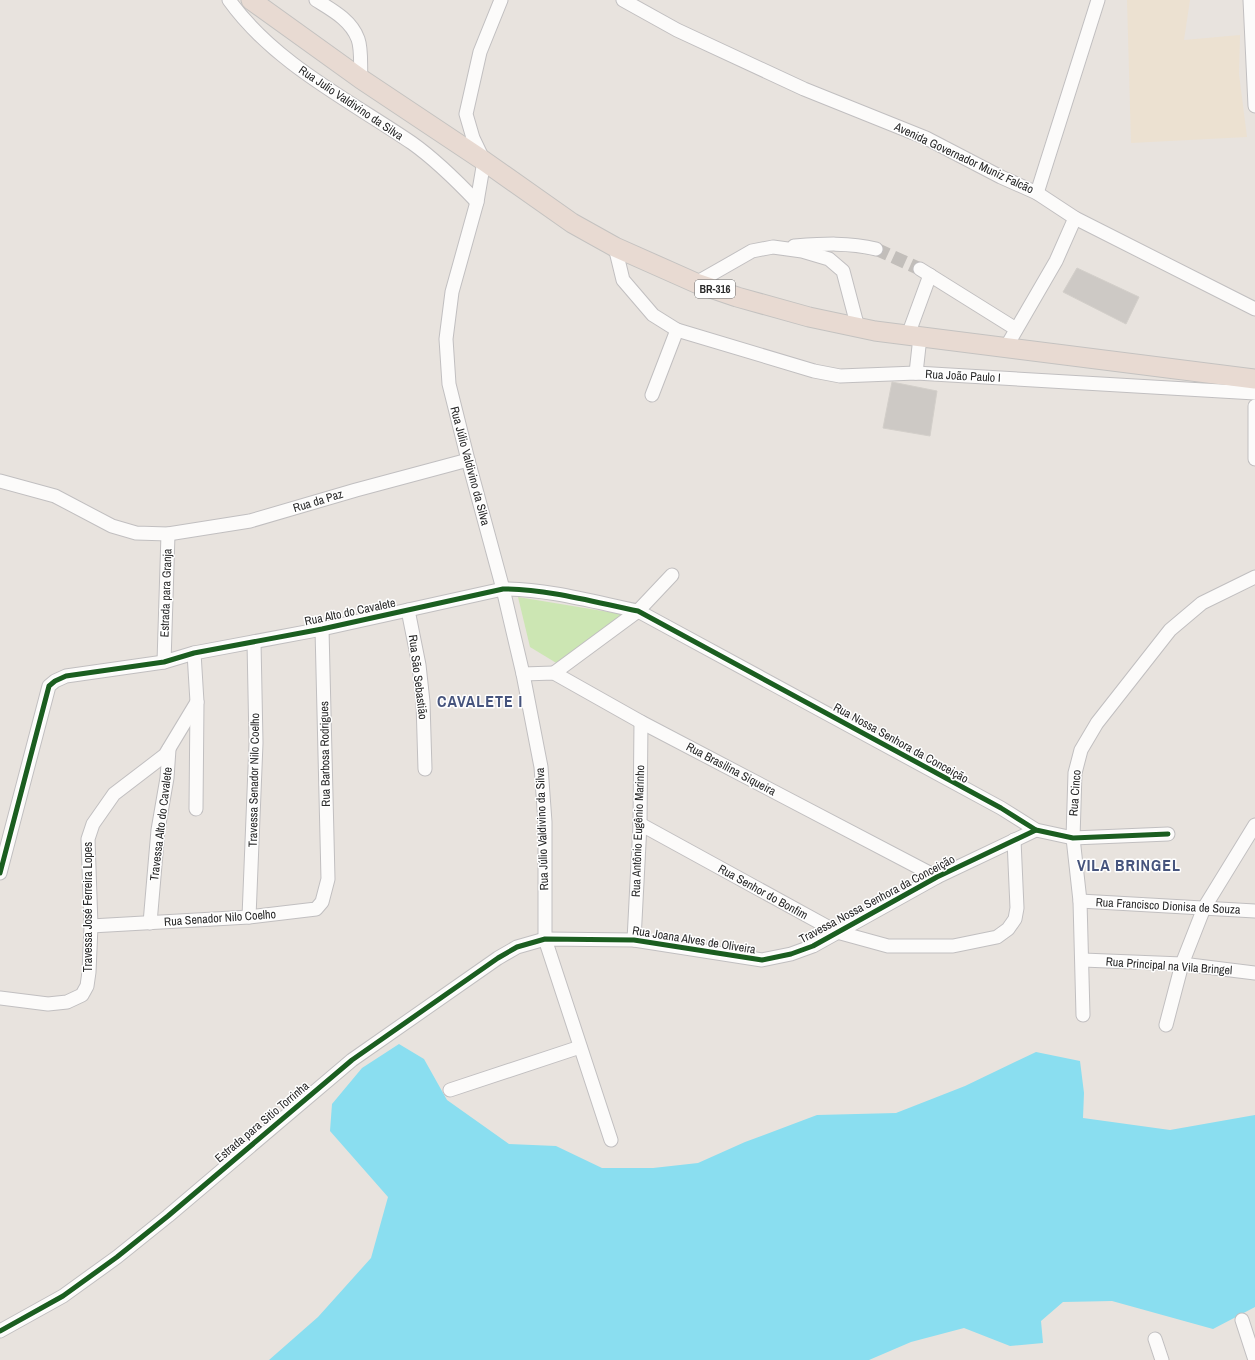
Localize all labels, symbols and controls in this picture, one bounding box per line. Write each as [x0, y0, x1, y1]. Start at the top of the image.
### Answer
street label: Rua Julio Valdivino da Silva [296, 62, 407, 144]
street label: Avenida Governador Muniz Falcão [891, 118, 1036, 197]
road number: BR-316 [695, 280, 735, 298]
street label: Rua João Paulo I [925, 366, 1001, 386]
street label: Rua Júlio Valdivino da Silva [446, 405, 494, 528]
street label: Rua da Paz [291, 486, 345, 516]
street label: Estrada para Granja [156, 548, 176, 638]
street label: Rua Alto do Cavalete [303, 595, 397, 629]
street label: Rua São Sebastião [405, 634, 431, 720]
district label: CAVALETE I [437, 690, 523, 712]
street label: Rua Nossa Senhora da Conceição [831, 699, 971, 787]
street label: Rua Barbosa Rodrigues [316, 701, 334, 807]
street label: Travessa Senador Nilo Coelho [245, 713, 263, 847]
street label: Rua Brasilina Siqueira [683, 739, 779, 800]
street label: Rua Antônio Eugênio Marinho [628, 765, 648, 897]
street label: Travessa Alto do Cavalete [146, 766, 176, 882]
street label: Rua Júlio Valdivino da Silva [532, 767, 552, 891]
street label: Rua Cinco [1065, 769, 1085, 817]
street label: Travessa José Ferreira Lopes [80, 842, 96, 972]
street label: Travessa Nossa Senhora da Conceição [796, 851, 958, 947]
district label: VILA BRINGEL [1077, 854, 1181, 876]
street label: Rua Senhor do Bonfim [715, 861, 811, 923]
street label: Rua Francisco Dionisa de Souza [1095, 894, 1241, 918]
street label: Rua Senador Nilo Coelho [164, 906, 276, 930]
street label: Rua Joana Alves de Oliveira [631, 922, 757, 958]
street label: Rua Principal na Vila Bringel [1105, 954, 1233, 978]
street label: Estrada para Sitio Torrinha [212, 1078, 313, 1166]

